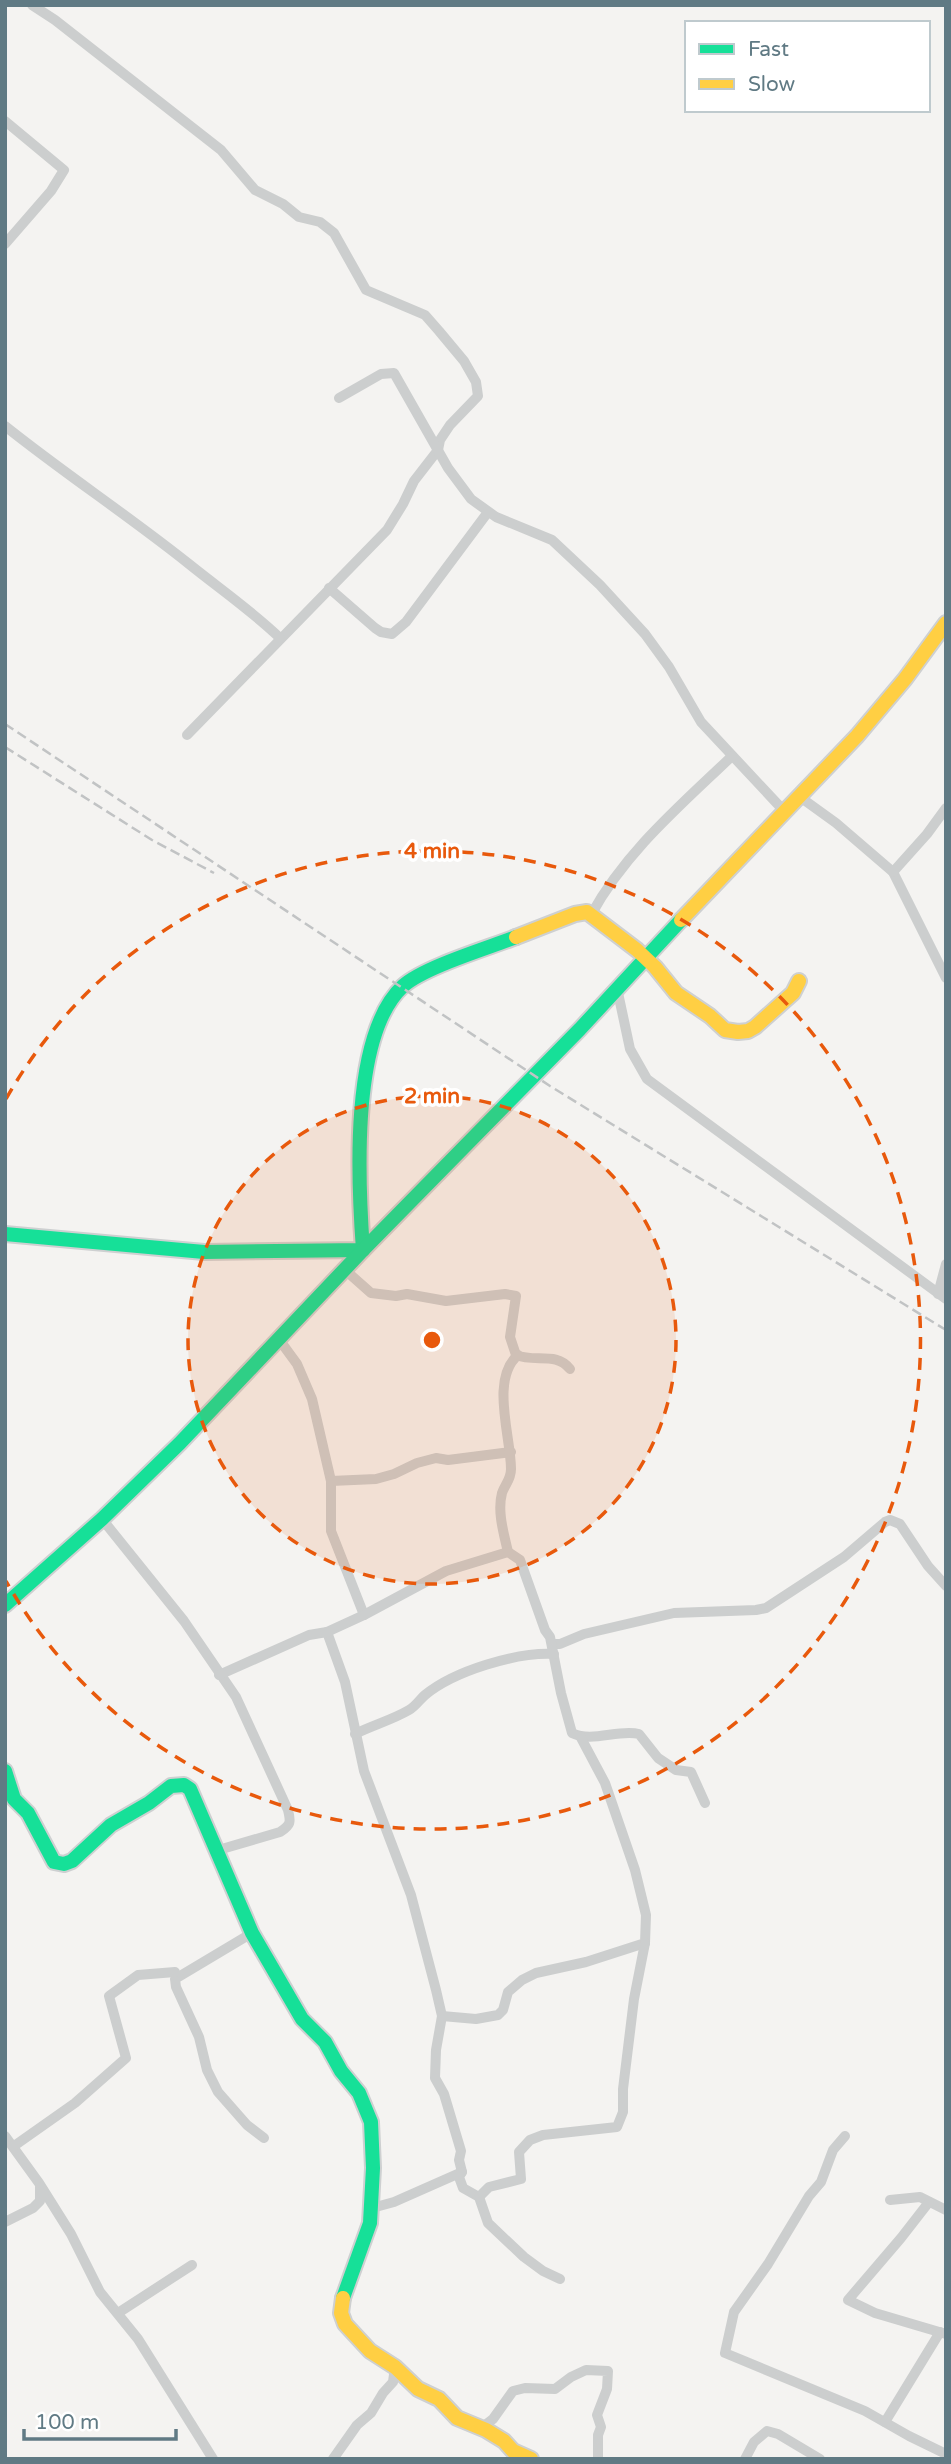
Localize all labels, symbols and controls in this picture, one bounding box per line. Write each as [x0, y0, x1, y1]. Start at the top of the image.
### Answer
legend [685, 21, 930, 112]
text: Fast [748, 37, 789, 62]
text: Slow [748, 72, 796, 97]
text: 4 min [404, 839, 460, 864]
text: 2 min [404, 1084, 460, 1109]
centre of rings [420, 1328, 444, 1352]
scale bar [24, 2398, 177, 2442]
text: 100 m [35, 2410, 99, 2435]

